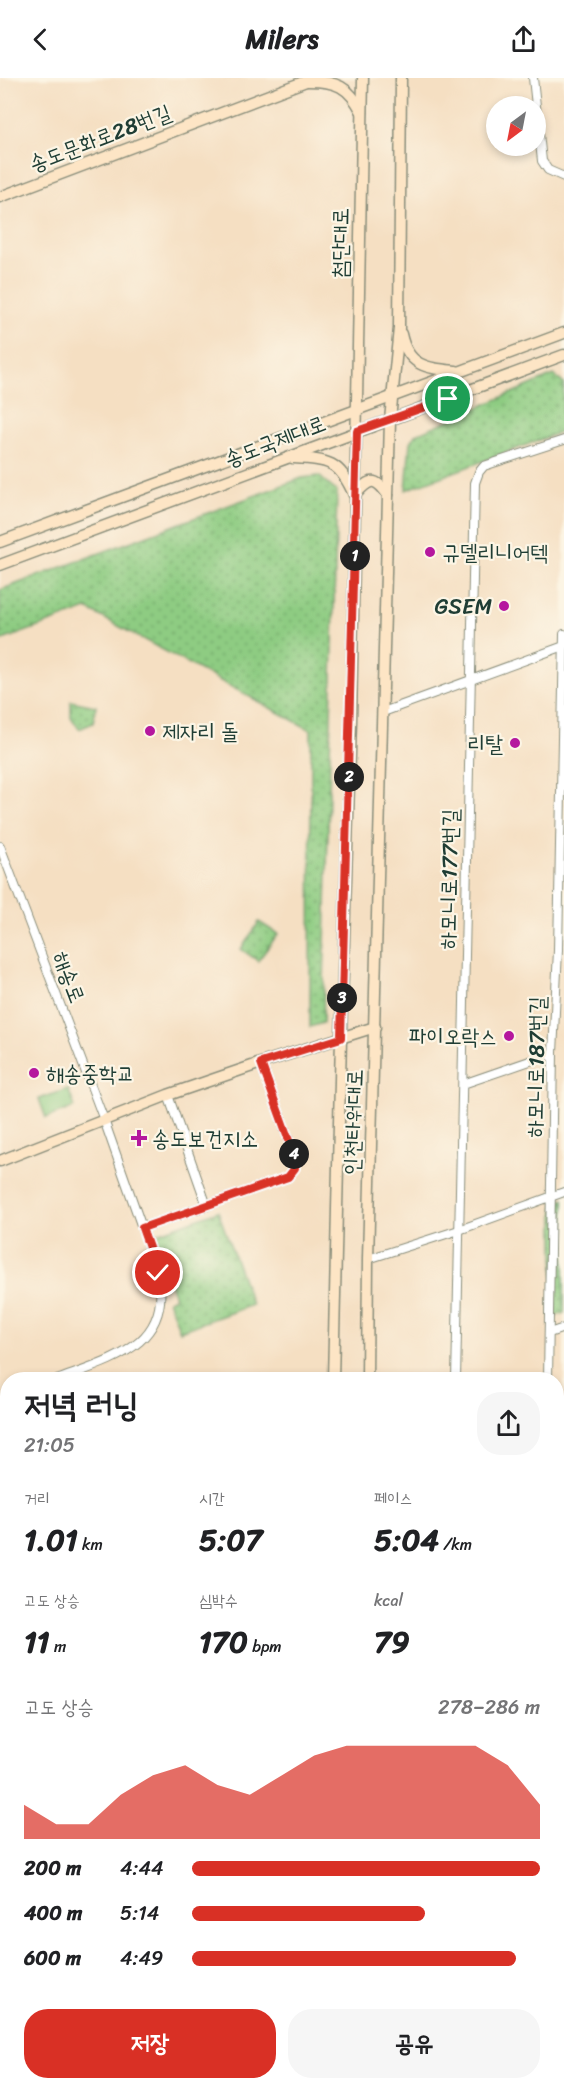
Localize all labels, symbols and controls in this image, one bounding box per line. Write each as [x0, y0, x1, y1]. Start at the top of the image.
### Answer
text: Milers [245, 15, 319, 63]
icon: back [24, 23, 57, 56]
icon: share [507, 23, 540, 56]
street label: 송도문화로28번길 [23, 93, 177, 183]
north arrow [486, 96, 546, 156]
map controls [486, 96, 546, 156]
street label: 첨단대로 [320, 207, 360, 279]
pin [422, 373, 473, 424]
icon: arrive [431, 382, 464, 415]
street label: 송도국제대로 [218, 404, 332, 478]
place label: 규델리니어텍 [442, 533, 548, 572]
pin: 1 [340, 541, 370, 571]
text: 1 [352, 541, 358, 570]
marker: 규델리니어텍 [423, 545, 437, 559]
place label: GSEM [434, 587, 492, 626]
marker: GSEM [497, 599, 511, 613]
place label: 제자리 돌 [162, 712, 239, 751]
marker: 제자리 돌 [143, 724, 157, 738]
place label: 리탈 [468, 724, 503, 763]
marker: 리탈 [508, 736, 522, 750]
pin: 2 [334, 762, 364, 792]
text: 2 [344, 762, 354, 791]
street label: 하모니로177번길 [428, 808, 470, 950]
street label: 해송로 [41, 945, 97, 1009]
pin: 3 [327, 983, 357, 1013]
text: 3 [338, 983, 346, 1012]
street label: 하모니로187번길 [515, 996, 557, 1138]
place label: 파이오락스 [408, 1017, 497, 1056]
marker: 파이오락스 [502, 1029, 516, 1043]
place label: 해송중학교 [46, 1054, 135, 1093]
marker: 해송중학교 [27, 1066, 41, 1080]
street label: 인천타워대로 [332, 1068, 374, 1176]
place label: 송도보건지소 [152, 1119, 258, 1158]
marker: 송도보건지소 [130, 1129, 148, 1147]
pin: 4 [279, 1139, 309, 1169]
text: 4 [289, 1139, 299, 1168]
pin [132, 1247, 183, 1298]
icon: check [141, 1256, 174, 1289]
text: 저녁 러닝 [24, 1376, 139, 1434]
button: share [477, 1392, 540, 1455]
text: 21:05 [24, 1428, 75, 1463]
text: 거리 [24, 1484, 50, 1513]
text: 시간 [199, 1484, 225, 1513]
text: 페이스 [374, 1484, 413, 1513]
text: 1.01 [24, 1513, 78, 1567]
text: 5:07 [199, 1513, 262, 1567]
text: 5:04 [374, 1513, 439, 1567]
text: km [78, 1530, 103, 1559]
text: /km [439, 1530, 472, 1559]
text: 고도 상승 [24, 1586, 80, 1615]
text: 심박수 [199, 1586, 238, 1615]
text: kcal [374, 1586, 403, 1615]
text: 11 [24, 1615, 50, 1669]
text: 170 [199, 1615, 248, 1669]
text: 79 [374, 1615, 410, 1669]
text: m [50, 1632, 66, 1661]
text: bpm [248, 1632, 282, 1661]
text: 고도 상승 [24, 1690, 94, 1725]
text: 278–286 m [438, 1690, 540, 1725]
text: 200 m [24, 1851, 81, 1886]
text: 4:44 [120, 1851, 164, 1886]
text: 400 m [24, 1896, 82, 1931]
text: 5:14 [120, 1896, 159, 1931]
text: 600 m [24, 1941, 81, 1976]
text: 4:49 [120, 1941, 163, 1976]
button: 저장 [24, 2009, 276, 2078]
button: 공유 [288, 2009, 540, 2078]

